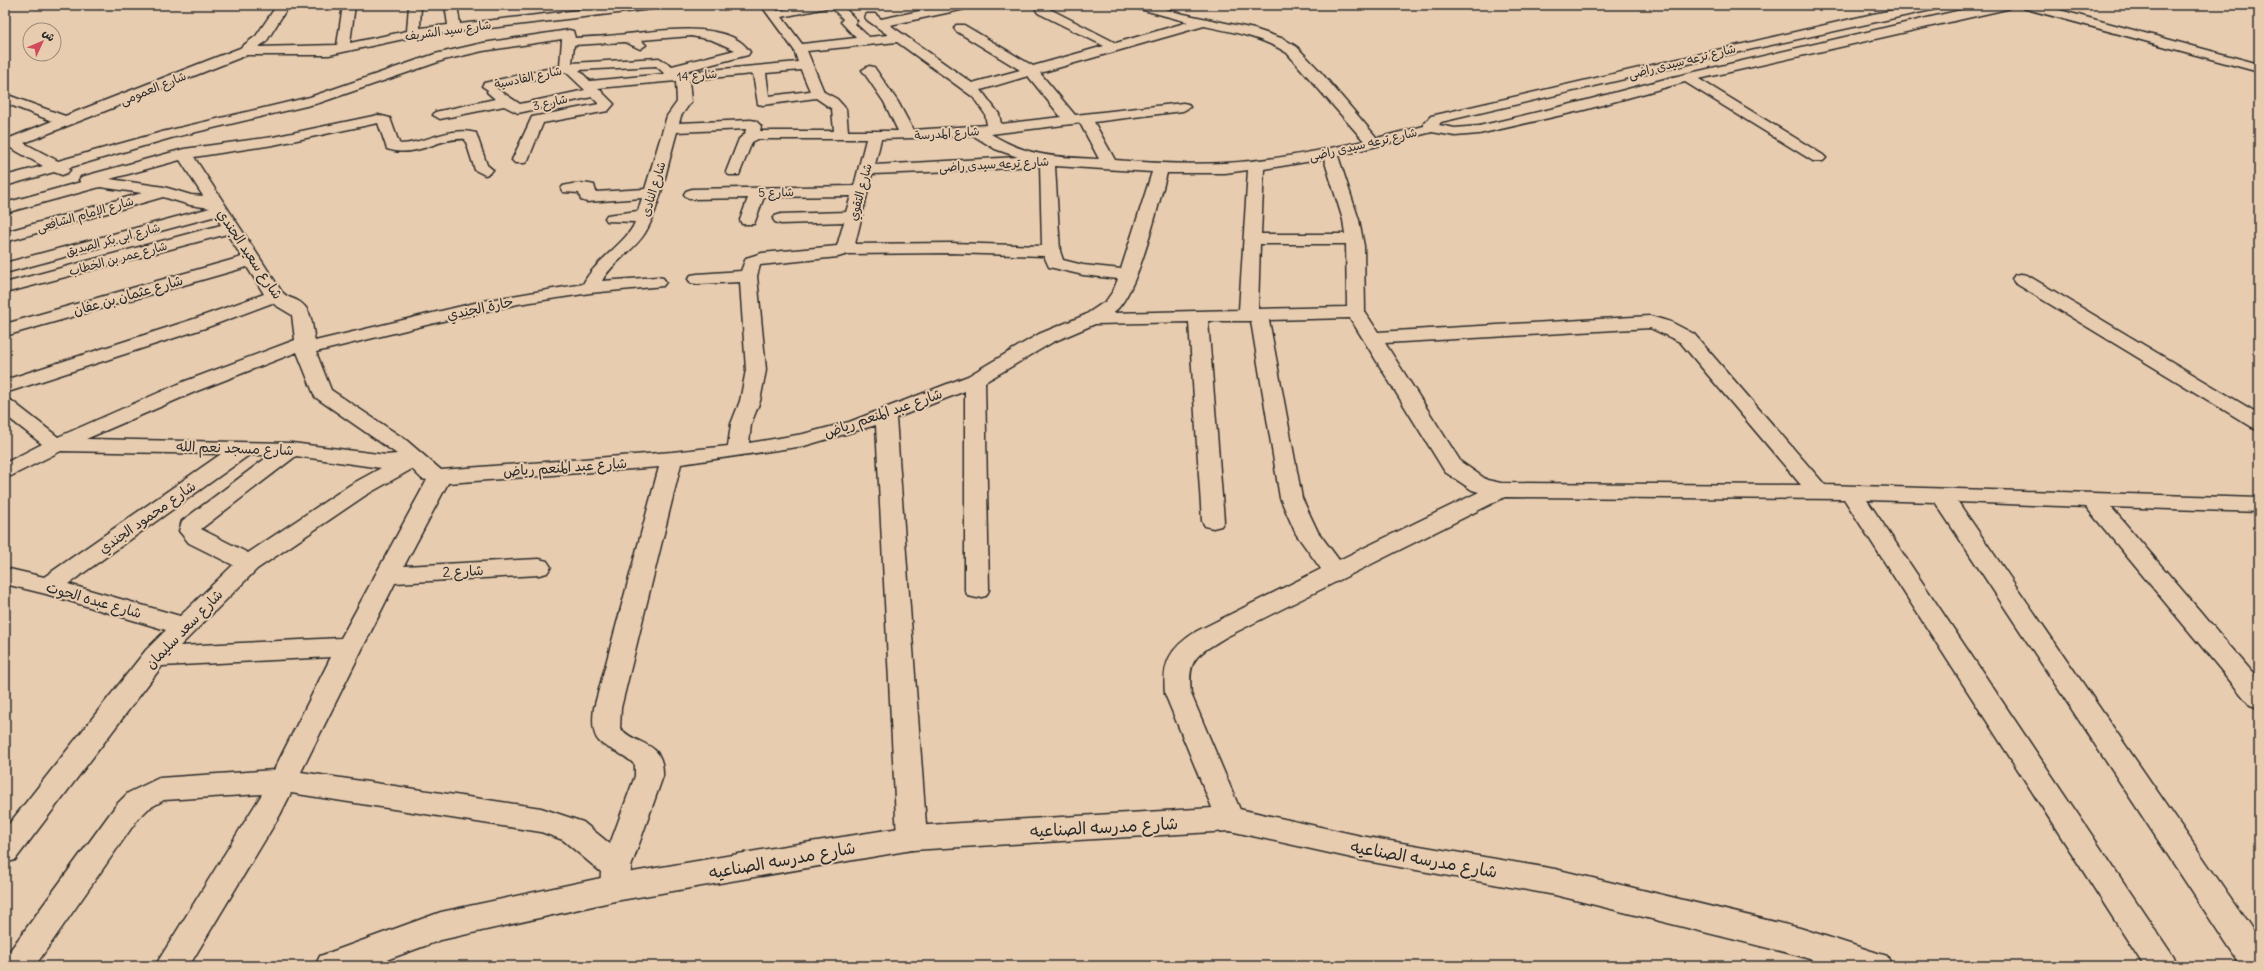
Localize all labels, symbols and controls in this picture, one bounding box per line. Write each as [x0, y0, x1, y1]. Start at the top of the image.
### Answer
street label: شارع سيد الشريف [404, 17, 492, 45]
north arrow [22, 22, 62, 62]
text: ش [40, 26, 58, 44]
street label: شارع ترعه سيدى راضى [1627, 40, 1738, 84]
street label: شارع القادسية [493, 63, 564, 93]
street label: شارع 14 [676, 66, 718, 86]
street label: شارع العمومى [118, 68, 189, 110]
street label: شارع 3 [531, 91, 570, 115]
street label: شارع المدرسة [914, 123, 980, 145]
street label: شارع ترعه سيدى راضى [1308, 124, 1419, 166]
street label: شارع ترعه سيدى راضى [939, 154, 1050, 176]
street label: شارع النادى [638, 160, 670, 219]
street label: شارع التقوي [845, 162, 877, 223]
street label: شارع 5 [758, 184, 794, 202]
street label: شارع الإمام الشافعى [35, 193, 136, 237]
street label: شارع سعيد الجندي [212, 205, 287, 304]
street label: شارع ابى بكر الصديق [64, 219, 162, 261]
street label: شارع عمر بن الخطاب [67, 238, 169, 280]
street label: شارع عثمان بن عفان [71, 271, 185, 320]
street label: حارة الجندي [445, 292, 515, 326]
street label: شارع عبد المنعم رياض [821, 384, 945, 444]
street label: شارع مسجد نعم الله [176, 437, 294, 461]
street label: شارع عبد المنعم رياض [502, 454, 628, 482]
street label: شارع محمود الجندي [95, 477, 200, 559]
street label: شارع 2 [442, 561, 484, 582]
street label: شارع عبده الحوت [44, 578, 144, 623]
street label: شارع سعد سليمان [141, 585, 227, 673]
street label: شارع مدرسه الصناعيه [1029, 812, 1179, 843]
street label: شارع مدرسه الصناعيه [1349, 835, 1499, 884]
street label: شارع مدرسه الصناعيه [707, 836, 857, 885]

